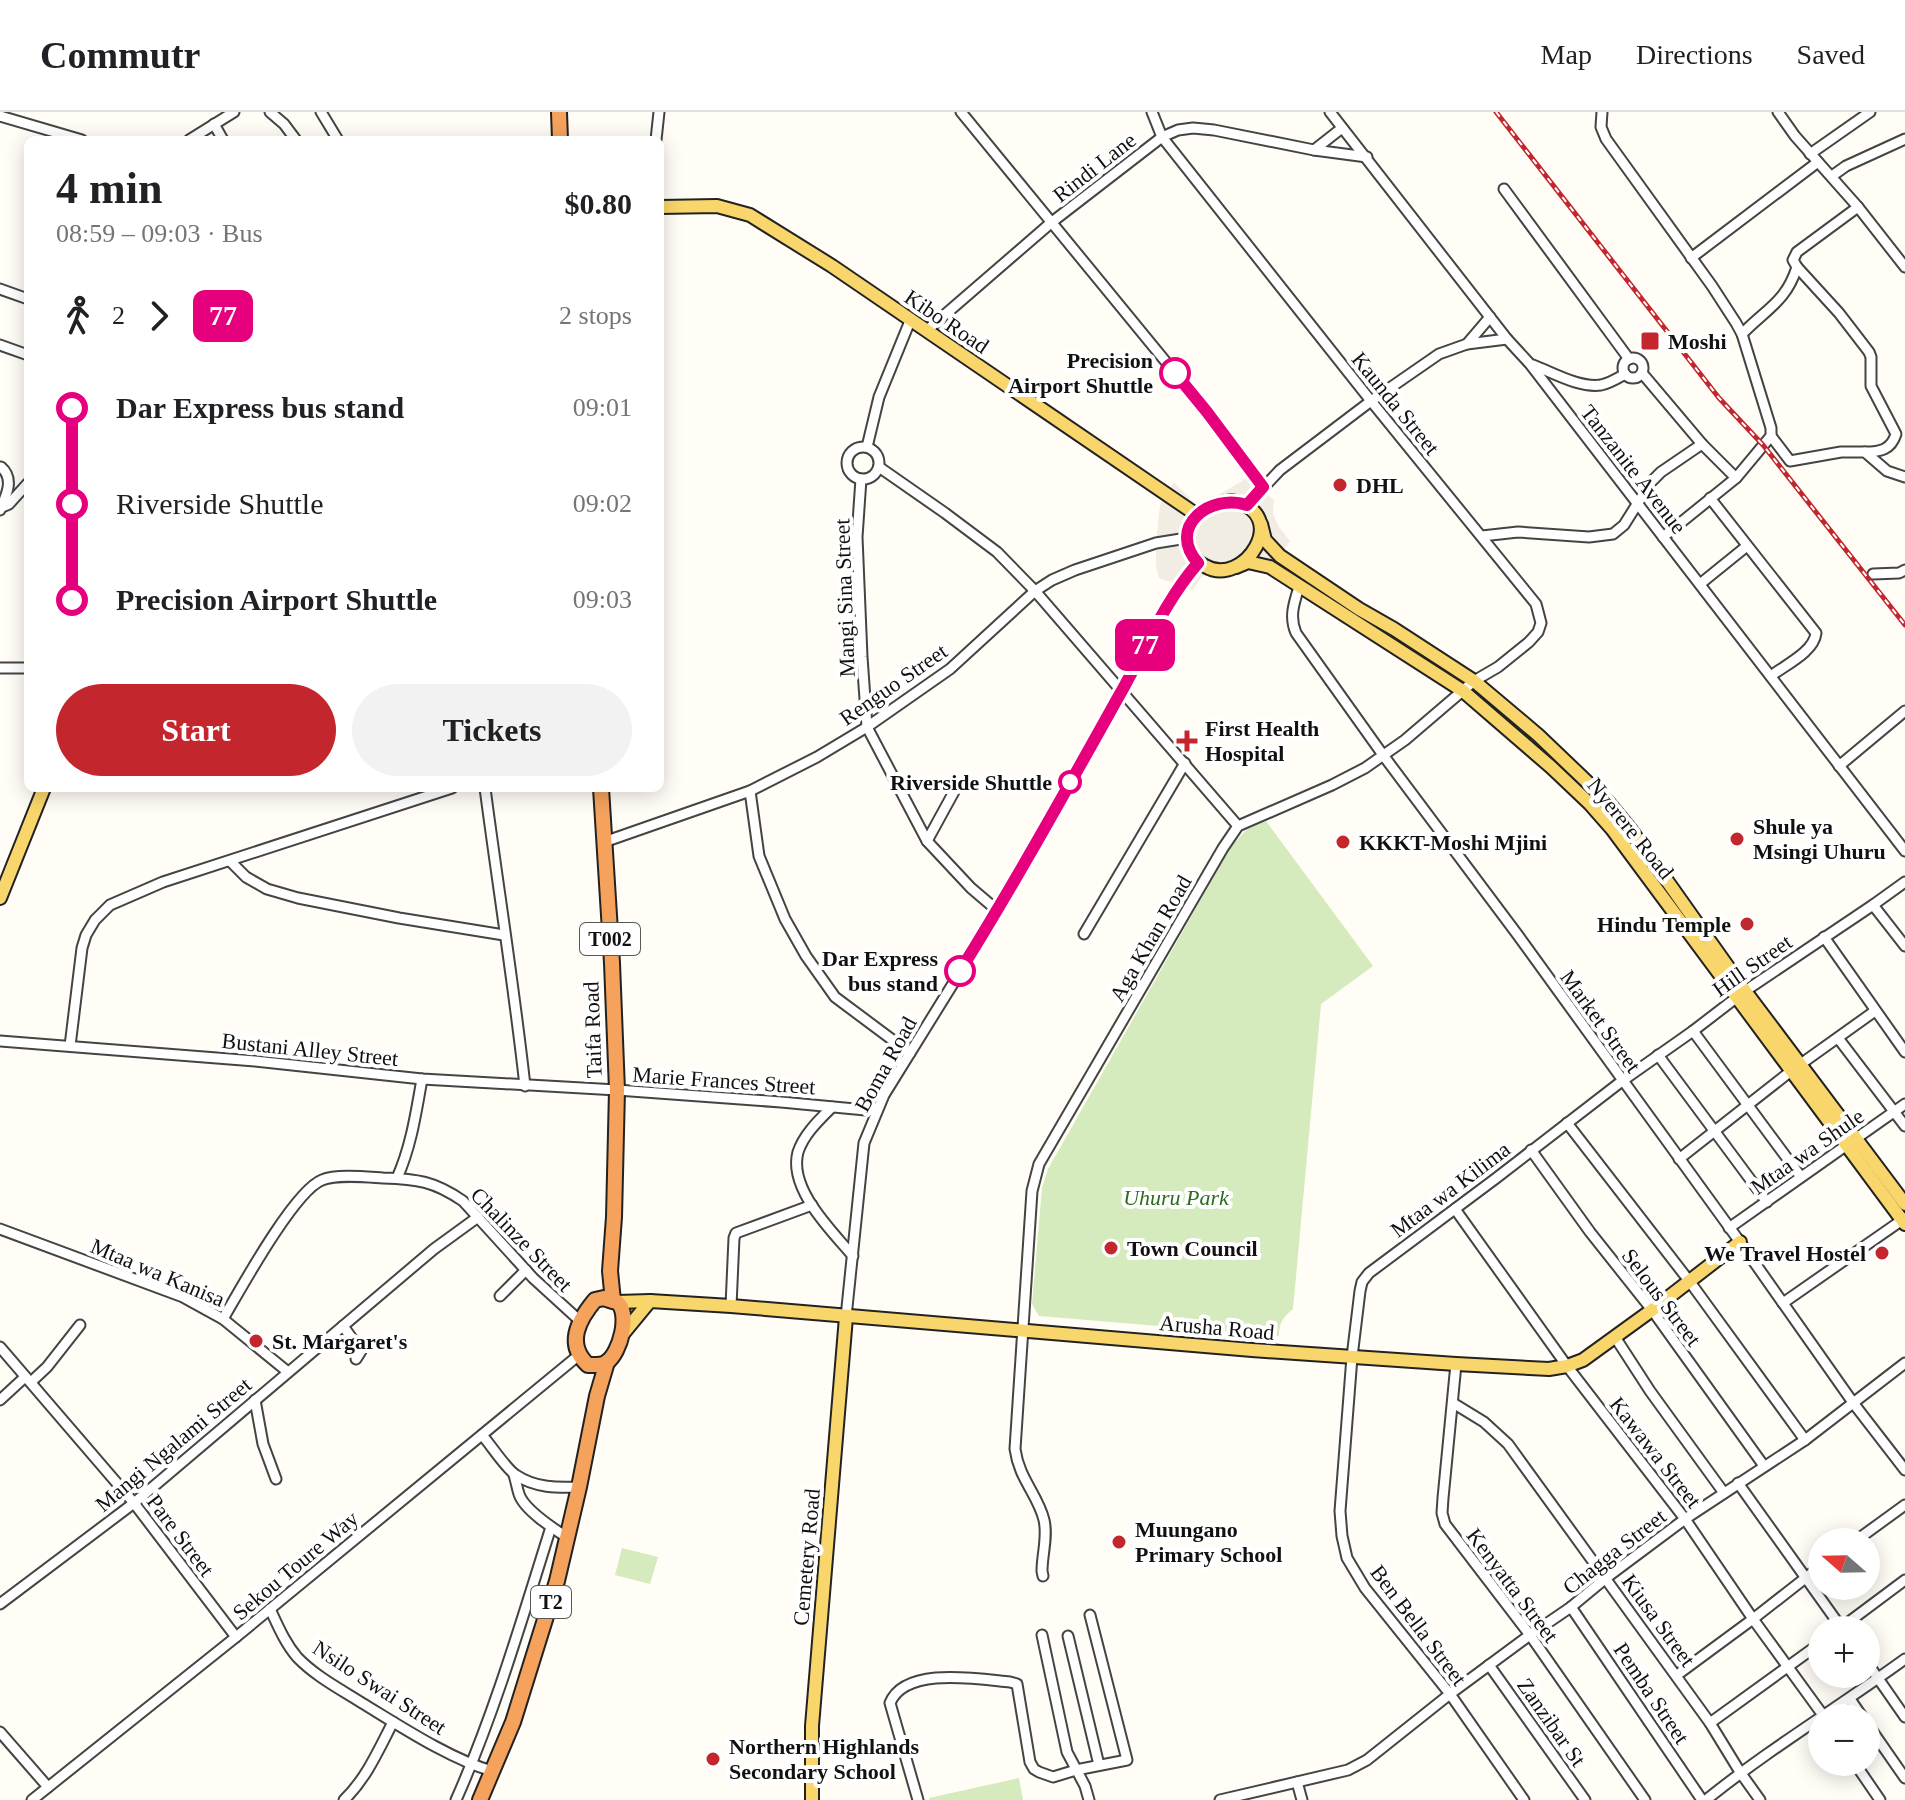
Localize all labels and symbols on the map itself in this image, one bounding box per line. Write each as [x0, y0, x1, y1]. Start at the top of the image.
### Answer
street label: Rindi Lane [1048, 127, 1141, 208]
street label: Kibo Road [900, 284, 993, 359]
place label: Moshi [1668, 329, 1727, 354]
marker: Moshi [1639, 330, 1661, 352]
street label: Kaunda Street [1346, 347, 1445, 460]
place label: Precision Airport Shuttle [1008, 348, 1153, 398]
marker: Precision Airport Shuttle [1160, 358, 1190, 388]
street label: Tanzanite Avenue [1576, 400, 1692, 539]
place label: DHL [1356, 473, 1404, 498]
marker: DHL [1331, 476, 1349, 494]
street label: Mangi Sina Street [829, 518, 860, 678]
line badge: 77 [1109, 619, 1181, 671]
street label: Renguo Street [835, 638, 952, 731]
place label: First Health Hospital [1205, 716, 1319, 766]
marker: First Health Hospital [1176, 730, 1198, 752]
place label: Riverside Shuttle [890, 770, 1052, 795]
marker: Riverside Shuttle [1059, 771, 1081, 793]
street label: Nyerere Road [1582, 773, 1679, 884]
place label: Shule ya Msingi Uhuru [1753, 814, 1886, 864]
place label: KKKT-Moshi Mjini [1359, 830, 1547, 855]
marker: Shule ya Msingi Uhuru [1728, 830, 1746, 848]
marker: KKKT-Moshi Mjini [1334, 833, 1352, 851]
street label: Aga Khan Road [1104, 871, 1197, 1006]
place label: Hindu Temple [1597, 912, 1731, 937]
marker: Hindu Temple [1738, 915, 1756, 933]
road number: T002 [580, 923, 640, 955]
street label: Hill Street [1708, 929, 1797, 1002]
place label: Dar Express bus stand [822, 946, 938, 996]
marker: Dar Express bus stand [945, 956, 975, 986]
street label: Market Street [1555, 965, 1646, 1077]
street label: Taifa Road [578, 981, 607, 1079]
street label: Boma Road [849, 1012, 922, 1116]
street label: Bustani Alley Street [221, 1028, 399, 1071]
street label: Marie Frances Street [632, 1062, 816, 1099]
street label: Mtaa wa Shule [1746, 1103, 1869, 1199]
street label: Mtaa wa Kilima [1386, 1136, 1515, 1242]
street label: Chalinze Street [466, 1182, 578, 1297]
park label: Uhuru Park [1123, 1185, 1230, 1210]
street label: Mtaa wa Kanisa [87, 1233, 229, 1312]
place label: Town Council [1127, 1236, 1258, 1261]
marker: Town Council [1102, 1239, 1120, 1257]
place label: We Travel Hostel [1704, 1241, 1866, 1266]
street label: Selous Street [1617, 1244, 1706, 1351]
marker: We Travel Hostel [1873, 1244, 1891, 1262]
street label: Arusha Road [1158, 1310, 1276, 1345]
place label: St. Margaret's [272, 1329, 408, 1354]
marker: St. Margaret's [247, 1332, 265, 1350]
street label: Mangi Ngalami Street [90, 1372, 256, 1517]
street label: Kawawa Street [1605, 1392, 1707, 1513]
street label: Cemetery Road [788, 1487, 825, 1627]
street label: Pare Street [142, 1489, 219, 1581]
street label: Chagga Street [1558, 1503, 1671, 1599]
street label: Sekou Toure Way [228, 1506, 363, 1625]
place label: Muungano Primary School [1135, 1517, 1282, 1567]
street label: Kenyatta Street [1462, 1523, 1564, 1647]
north arrow [1808, 1528, 1880, 1600]
marker: Muungano Primary School [1110, 1533, 1128, 1551]
street label: Ben Bella Street [1365, 1560, 1472, 1690]
street label: Kiusa Street [1617, 1569, 1700, 1671]
road number: T2 [531, 1586, 571, 1618]
street label: Nsilo Swai Street [308, 1635, 451, 1740]
street label: Pemba Street [1609, 1638, 1695, 1749]
street label: Zanzibar St [1512, 1673, 1591, 1771]
place label: Northern Highlands Secondary School [729, 1734, 920, 1784]
marker: Northern Highlands Secondary School [704, 1750, 722, 1768]

